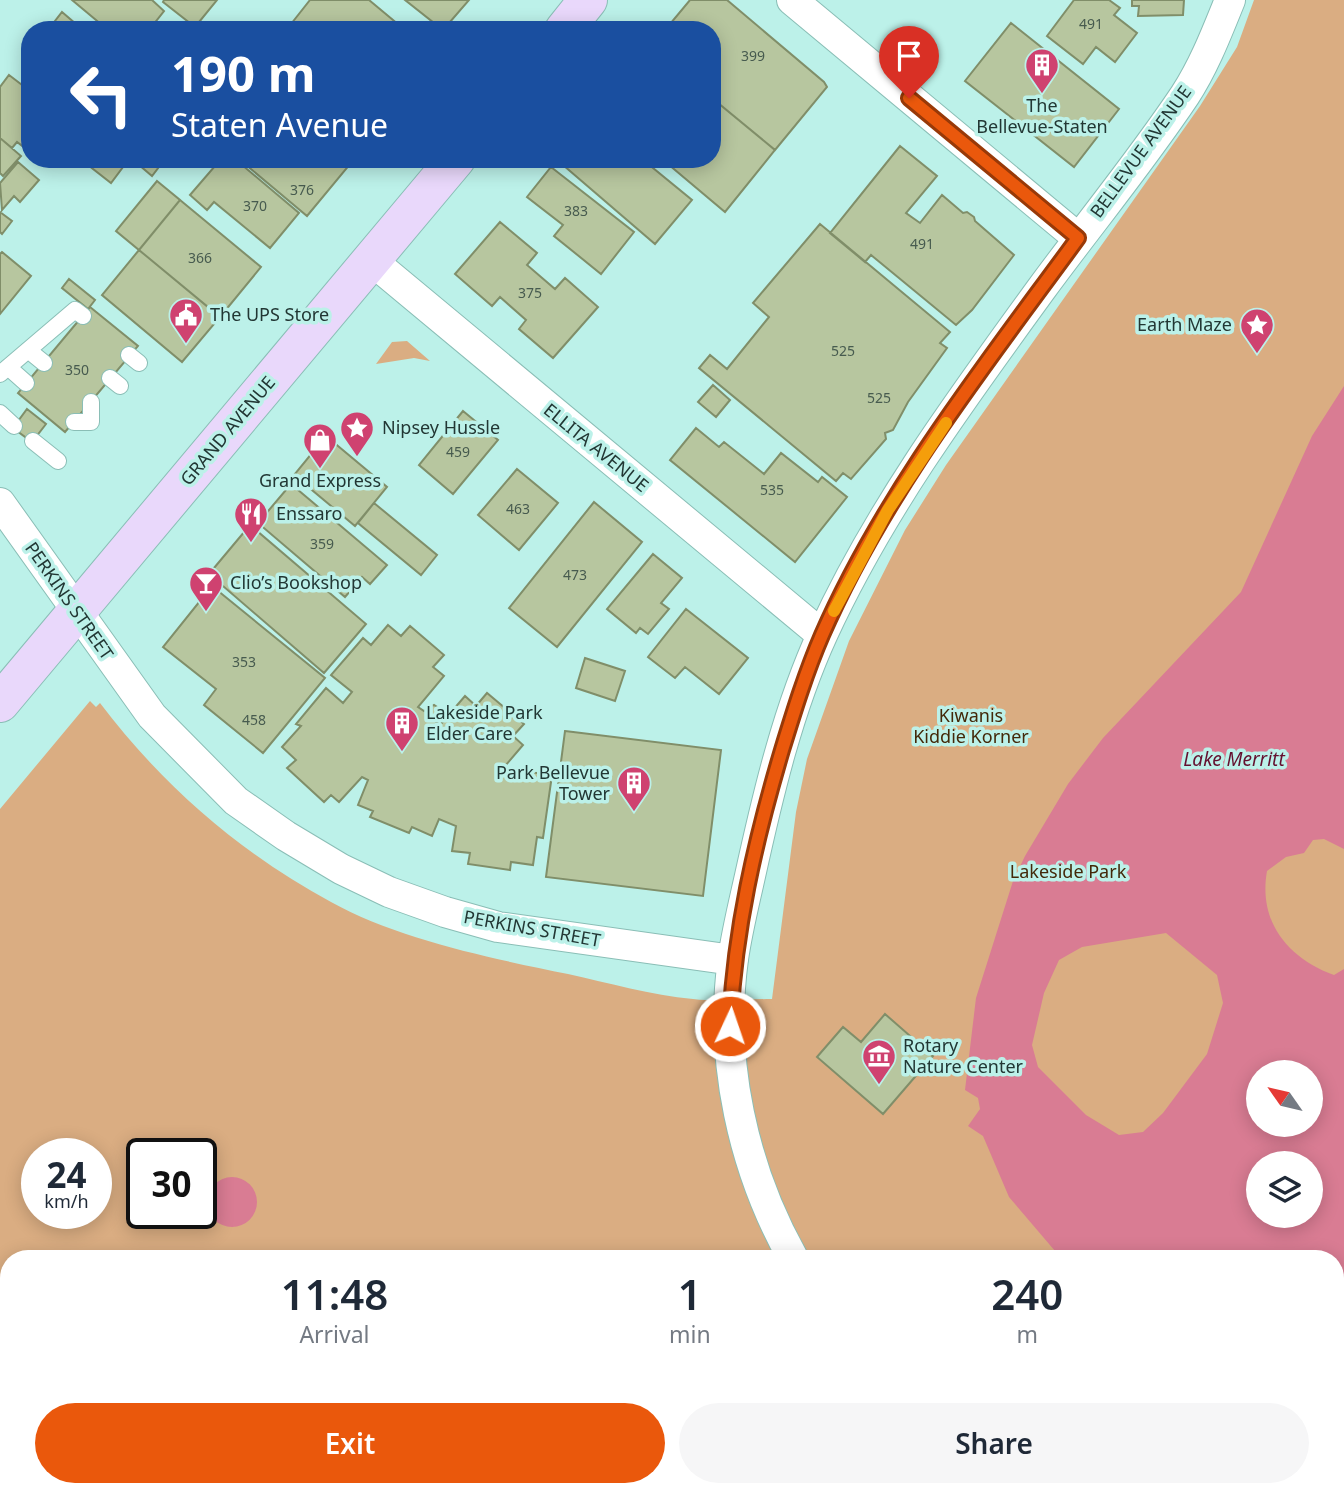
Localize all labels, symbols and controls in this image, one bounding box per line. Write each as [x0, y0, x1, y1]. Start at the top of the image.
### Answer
house number: 491 [1079, 14, 1103, 33]
pin [879, 26, 939, 98]
icon: arrive [890, 37, 928, 75]
text: 190 m [171, 40, 316, 106]
house number: 399 [741, 46, 765, 65]
building icon: The Bellevue-Staten [1023, 46, 1061, 95]
icon: left [56, 49, 147, 140]
street label: BELLEVUE AVENUE [1084, 81, 1196, 222]
place label: The Bellevue-Staten [976, 93, 1108, 138]
text: Staten Avenue [171, 103, 388, 146]
house number: 376 [290, 180, 314, 199]
house number: 370 [243, 196, 267, 215]
house number: 383 [564, 201, 588, 220]
house number: 491 [910, 234, 934, 253]
house number: 366 [188, 248, 212, 267]
house number: 375 [518, 283, 542, 302]
public building icon: The UPS Store [167, 296, 205, 345]
place label: The UPS Store [210, 302, 329, 326]
place icon: Earth Maze [1238, 306, 1276, 355]
place label: Earth Maze [1137, 312, 1232, 336]
house number: 525 [831, 341, 855, 360]
house number: 350 [65, 360, 89, 379]
street label: GRAND AVENUE [174, 371, 280, 490]
house number: 525 [867, 388, 891, 407]
street label: ELLITA AVENUE [539, 398, 654, 497]
place icon: Nipsey Hussle [338, 409, 376, 458]
place label: Nipsey Hussle [382, 415, 500, 439]
shop icon: Grand Express [301, 421, 339, 470]
house number: 459 [446, 442, 470, 461]
place label: Grand Express [259, 468, 381, 492]
house number: 535 [760, 480, 784, 499]
restaurant icon: Enssaro [232, 495, 270, 544]
house number: 463 [506, 499, 530, 518]
place label: Enssaro [276, 501, 342, 525]
house number: 359 [310, 534, 334, 553]
street label: PERKINS STREET [20, 537, 119, 664]
bar icon: Clio’s Bookshop [187, 564, 225, 613]
house number: 473 [563, 565, 587, 584]
place label: Clio’s Bookshop [230, 570, 362, 594]
house number: 353 [232, 652, 256, 671]
place label: Lakeside Park Elder Care [426, 700, 543, 745]
park label: Kiwanis Kiddie Korner [913, 703, 1029, 748]
building icon: Lakeside Park Elder Care [383, 704, 421, 753]
house number: 458 [242, 710, 266, 729]
water label: Lake Merritt [1183, 746, 1285, 772]
place label: Park Bellevue Tower [496, 760, 611, 805]
building icon: Park Bellevue Tower [615, 764, 653, 813]
park label: Lakeside Park [1010, 859, 1127, 883]
street label: PERKINS STREET [462, 904, 603, 952]
position arrow [693, 989, 767, 1063]
place label: Rotary Nature Center [903, 1033, 1024, 1078]
museum icon: Rotary Nature Center [860, 1037, 898, 1086]
north arrow [1246, 1060, 1323, 1138]
map controls [1246, 1060, 1323, 1228]
speed limit sign: 30 [126, 1138, 217, 1229]
text: 24 [46, 1151, 87, 1198]
button: layers [1246, 1151, 1323, 1228]
text: km/h [44, 1189, 89, 1213]
text: 11:48 [281, 1265, 388, 1322]
text: 1 [678, 1265, 702, 1322]
text: 240 [991, 1265, 1063, 1322]
text: Arrival [299, 1318, 370, 1350]
text: min [669, 1318, 711, 1350]
text: m [1017, 1318, 1038, 1350]
button: Exit [35, 1403, 665, 1483]
button: Share [679, 1403, 1309, 1483]

